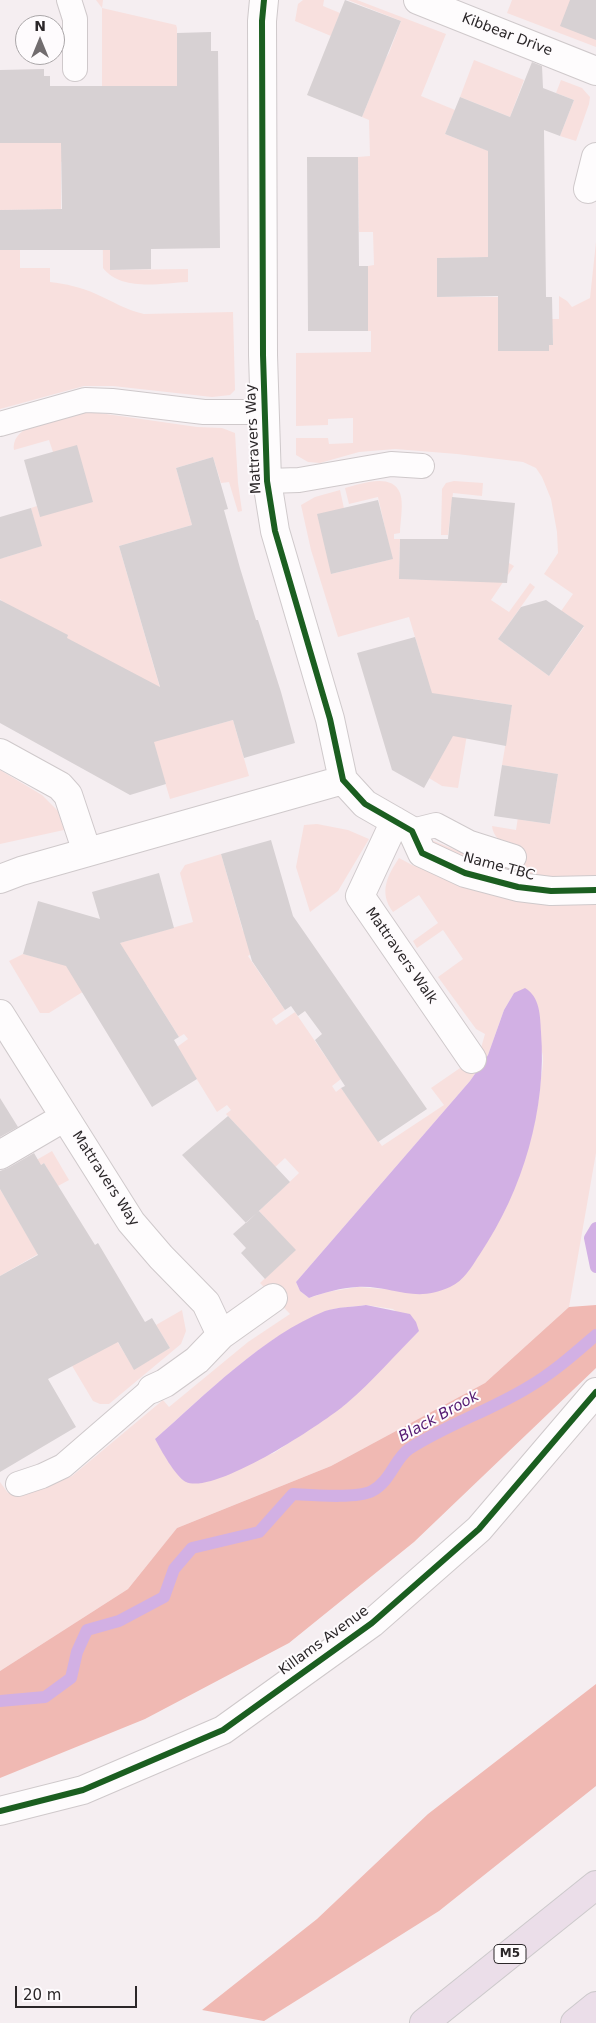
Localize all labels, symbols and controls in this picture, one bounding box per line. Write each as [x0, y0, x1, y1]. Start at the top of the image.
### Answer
street label: Kibbear Drive [459, 10, 555, 60]
north arrow [15, 15, 65, 65]
text: N [34, 18, 46, 34]
street label: Mattravers Way [243, 384, 265, 494]
street label: Name TBC [461, 849, 537, 885]
street label: Mattravers Walk [361, 905, 441, 1007]
street label: Mattravers Way [68, 1128, 142, 1230]
water label: Black Brook [396, 1388, 482, 1446]
street label: Killams Avenue [276, 1603, 372, 1679]
road number: M5 [494, 1945, 526, 1964]
scale bar [18, 1976, 140, 2008]
text: 20 m [23, 1986, 61, 2004]

